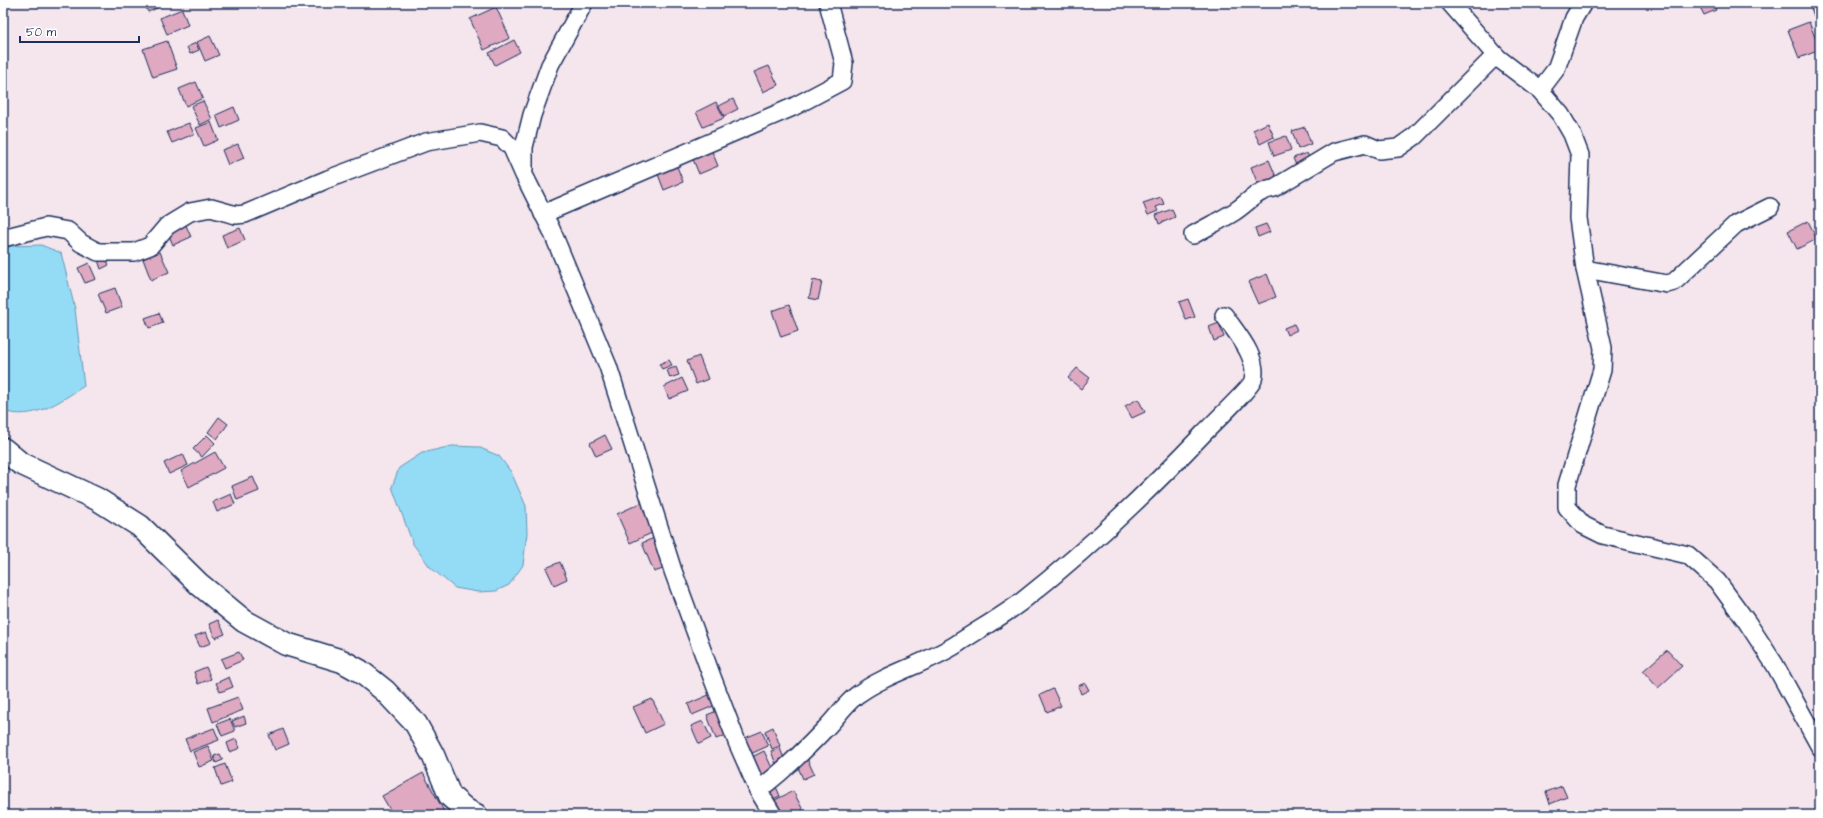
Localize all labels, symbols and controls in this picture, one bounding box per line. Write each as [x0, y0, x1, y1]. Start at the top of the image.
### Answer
scale bar [20, 18, 139, 44]
text: 50 m [26, 24, 57, 41]

